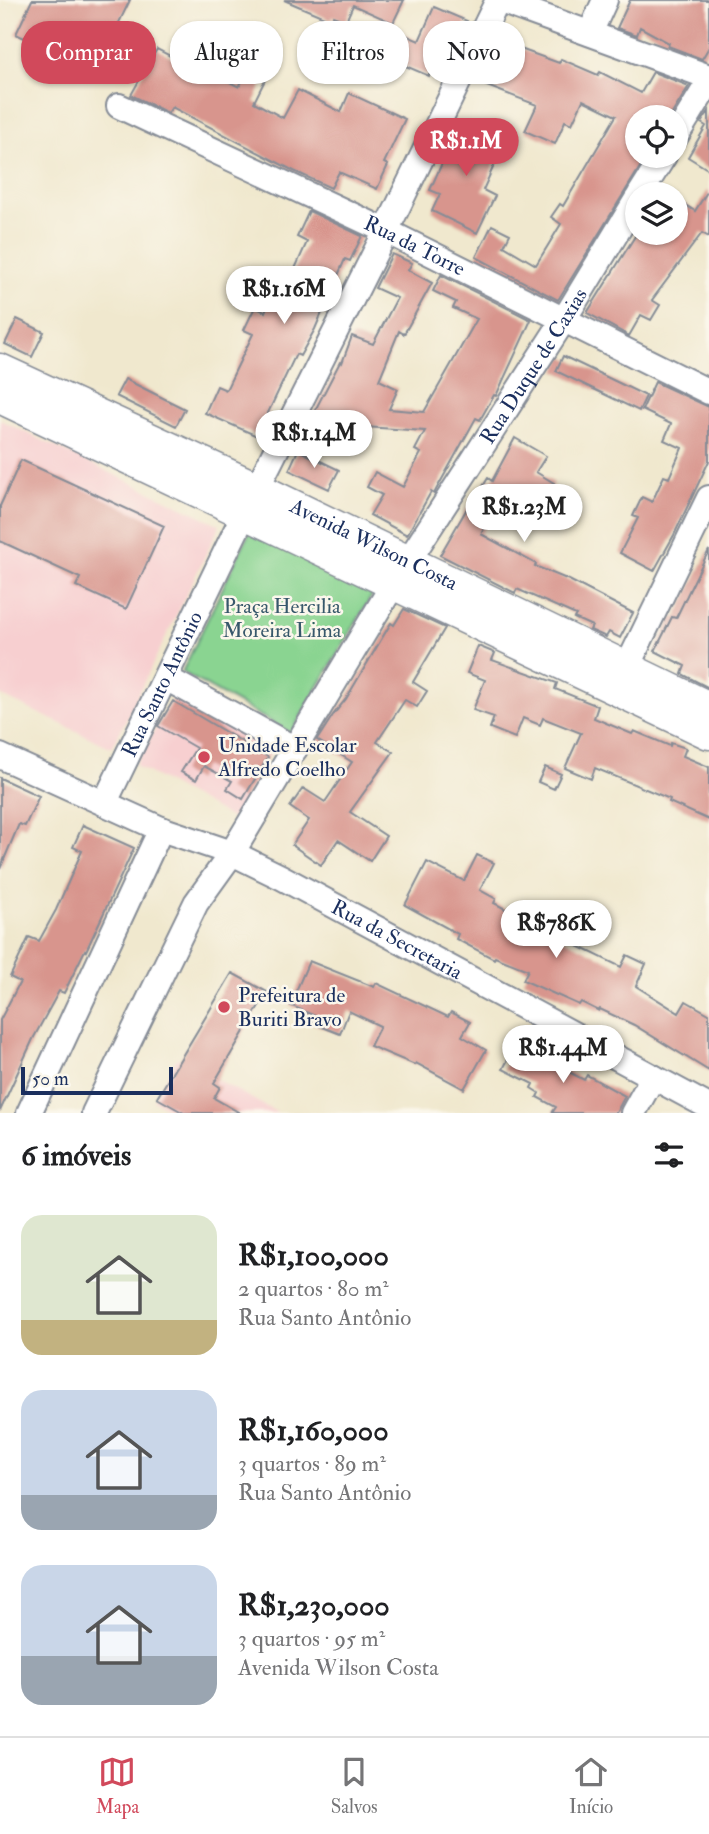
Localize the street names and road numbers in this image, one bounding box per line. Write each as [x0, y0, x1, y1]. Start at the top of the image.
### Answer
street label: Rua da Torre [360, 210, 470, 282]
street label: Rua Duque de Caxias [474, 283, 594, 449]
street label: Avenida Wilson Costa [284, 492, 462, 597]
street label: Rua Santo Antônio [116, 607, 209, 761]
street label: Rua da Secretaria [326, 894, 467, 986]

